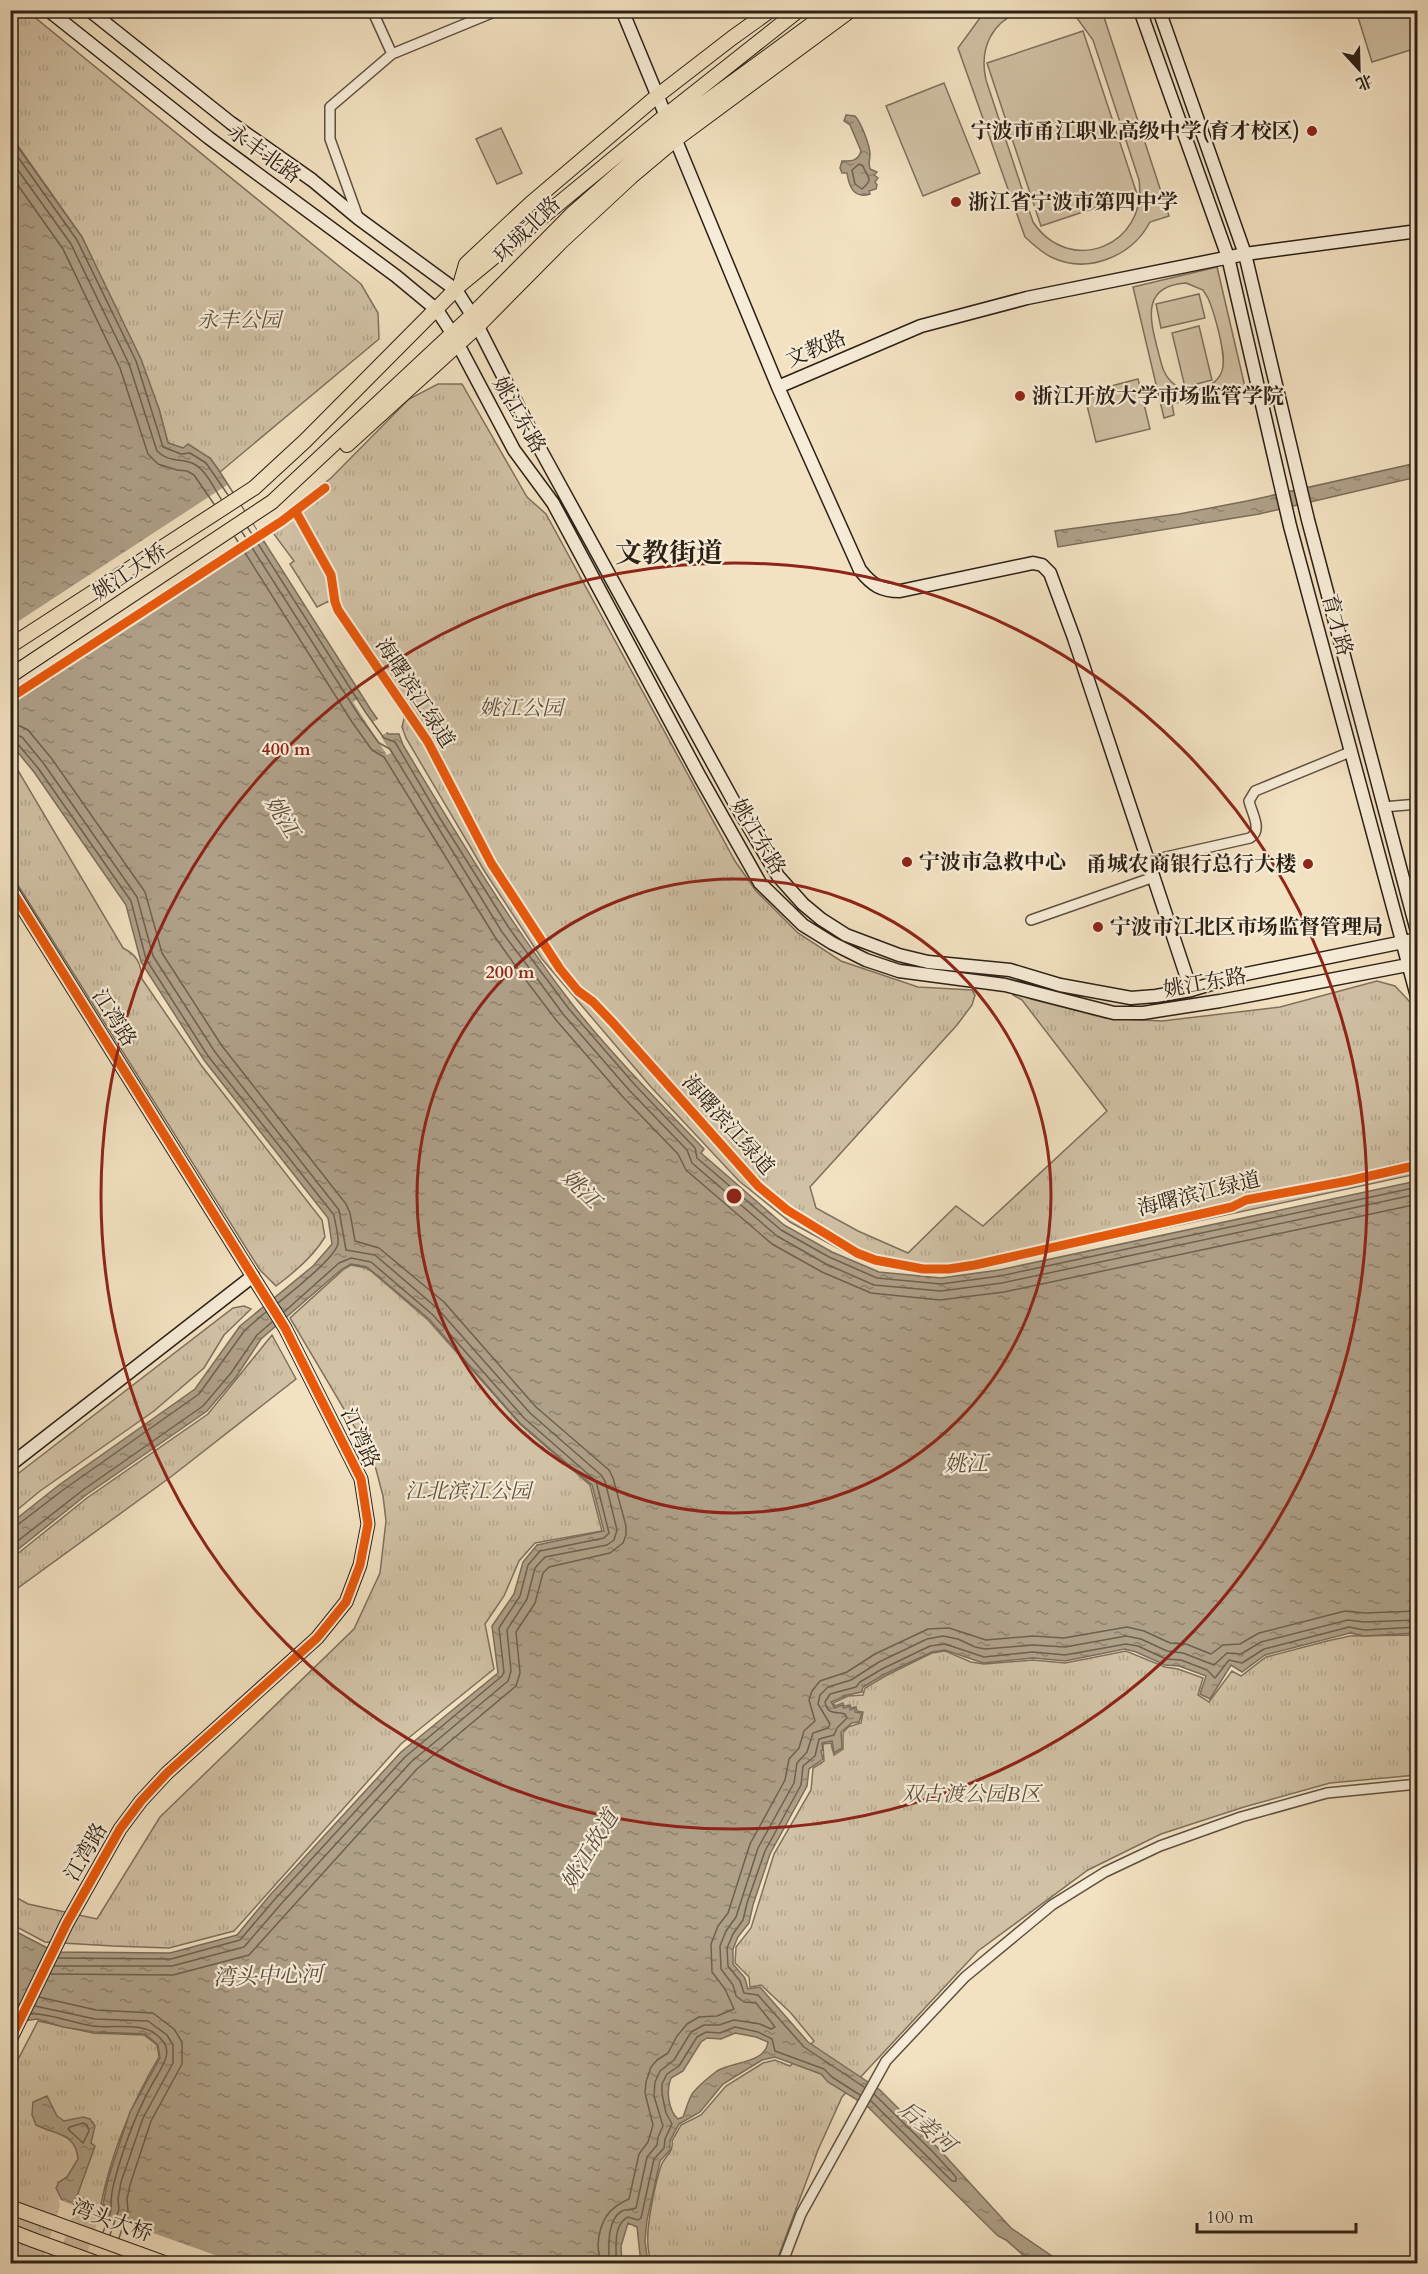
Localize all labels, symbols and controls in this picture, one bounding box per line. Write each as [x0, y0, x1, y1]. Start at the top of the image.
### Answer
north arrow [1329, 39, 1389, 99]
text: 北 [1353, 69, 1376, 95]
place label: 宁波市甬江职业高级中学(育才校区) [971, 117, 1300, 146]
street label: 永丰北路 [221, 118, 307, 190]
marker: 宁波市甬江职业高级中学(育才校区) [1305, 124, 1319, 138]
place label: 浙江省宁波市第四中学 [968, 188, 1178, 217]
street label: 环城北路 [487, 190, 567, 270]
marker: 浙江省宁波市第四中学 [949, 195, 963, 209]
park label: 永丰公园 [197, 306, 284, 335]
street label: 文教路 [781, 323, 851, 375]
street label: 姚江东路 [485, 371, 553, 459]
place label: 浙江开放大学市场监管学院 [1032, 382, 1284, 411]
marker: 浙江开放大学市场监管学院 [1013, 389, 1027, 403]
district label: 文教街道 [615, 535, 723, 572]
street label: 姚江大桥 [87, 536, 173, 608]
street label: 育才路 [1315, 591, 1359, 659]
street label: 海曙滨江绿道 [369, 632, 461, 754]
park label: 姚江公园 [479, 694, 566, 723]
text: 400 m [261, 737, 311, 762]
water label: 姚江 [258, 790, 308, 846]
street label: 姚江东路 [724, 794, 792, 880]
place label: 宁波市急救中心 [919, 848, 1066, 877]
place label: 甬城农商银行总行大楼 [1086, 850, 1296, 879]
marker: 宁波市急救中心 [900, 855, 914, 869]
marker: 甬城农商银行总行大楼 [1301, 857, 1315, 871]
place label: 宁波市江北区市场监督管理局 [1110, 913, 1383, 942]
marker: 宁波市江北区市场监督管理局 [1091, 920, 1105, 934]
text: 200 m [485, 960, 535, 985]
street label: 姚江东路 [1161, 961, 1249, 1005]
street label: 江湾路 [85, 984, 143, 1052]
street label: 海曙滨江绿道 [675, 1068, 781, 1182]
water label: 姚江 [555, 1163, 609, 1217]
street label: 海曙滨江绿道 [1134, 1165, 1264, 1223]
centre of rings [724, 1186, 744, 1206]
street label: 江湾路 [334, 1403, 386, 1473]
water label: 姚江 [944, 1449, 991, 1479]
park label: 江北滨江公园 [405, 1477, 534, 1506]
park label: 双古渡公园B区 [901, 1780, 1044, 1809]
water label: 姚江故道 [554, 1802, 627, 1895]
street label: 江湾路 [58, 1817, 114, 1887]
water label: 湾头中心河 [213, 1959, 327, 1993]
water label: 后姜河 [892, 2094, 965, 2163]
street label: 湾头大桥 [68, 2193, 156, 2249]
scale bar [1197, 2196, 1356, 2234]
text: 100 m [1206, 2205, 1254, 2230]

